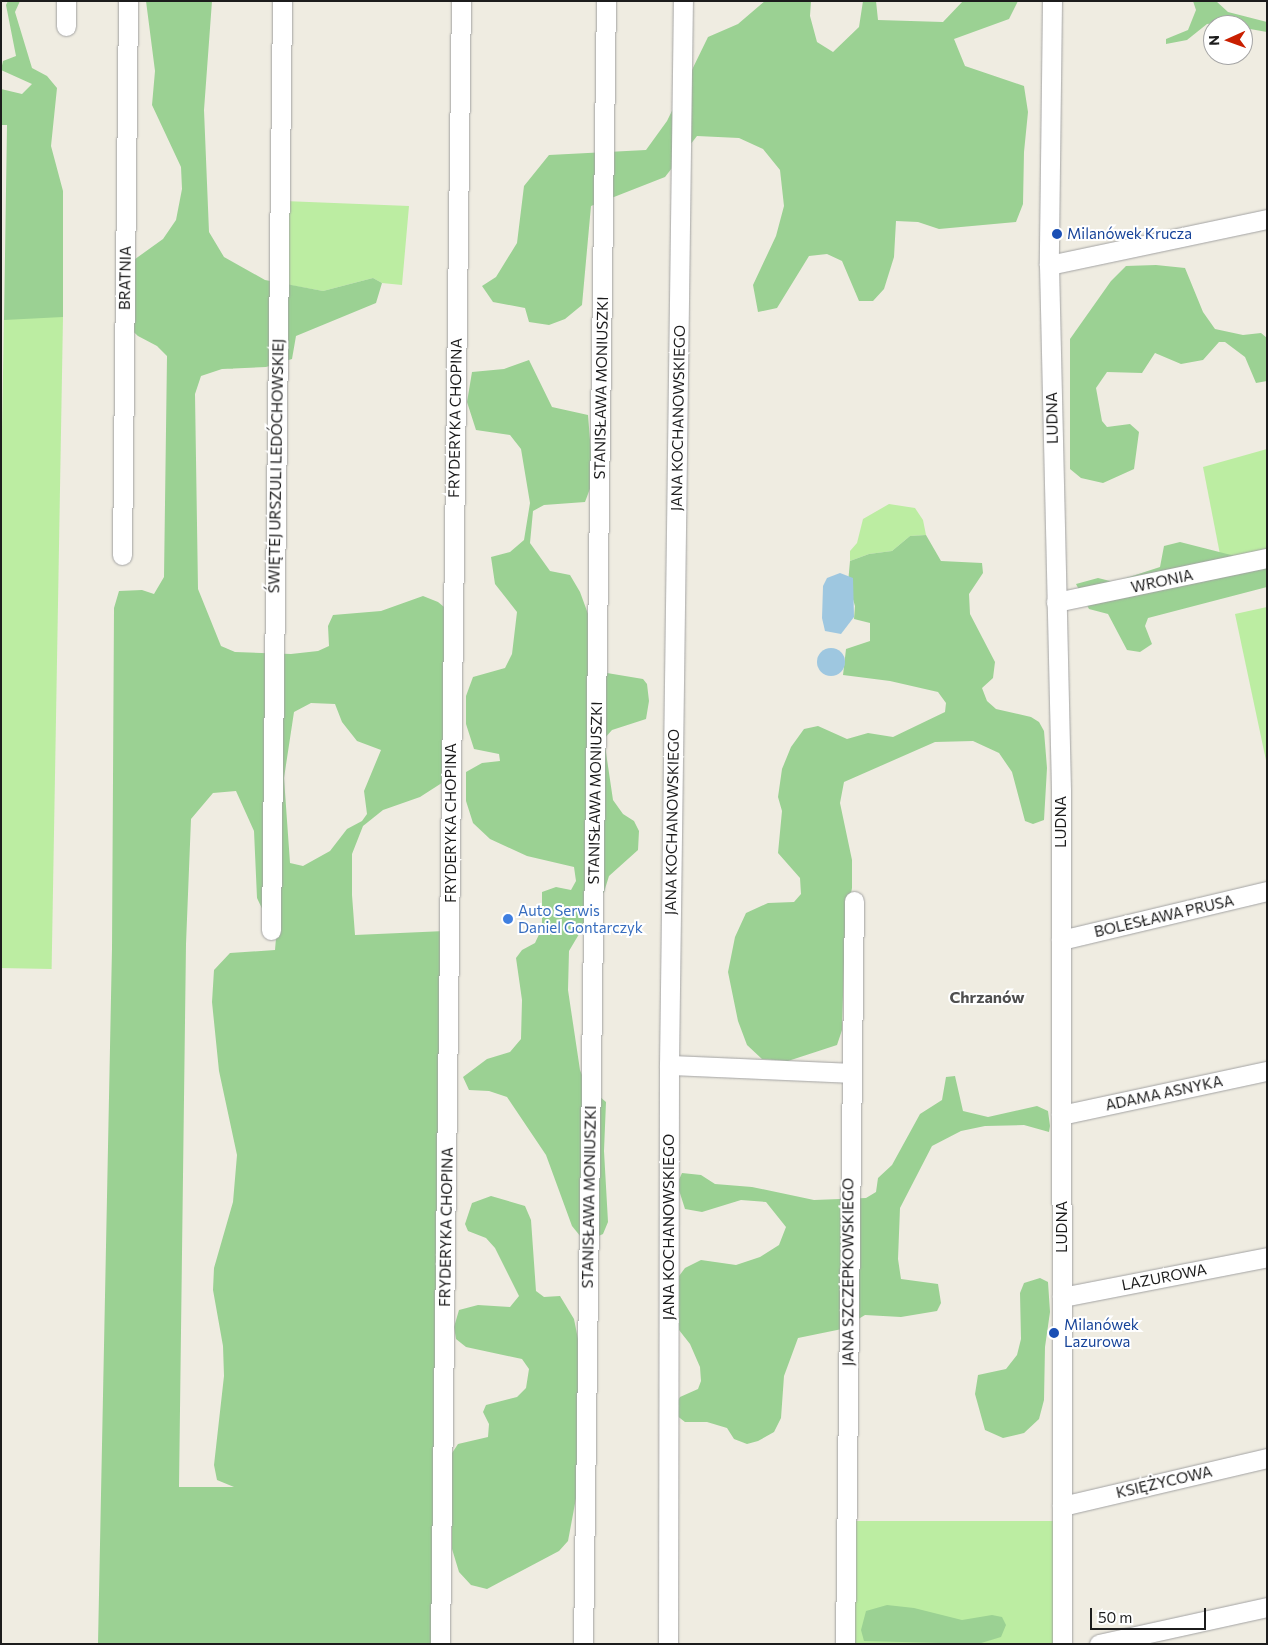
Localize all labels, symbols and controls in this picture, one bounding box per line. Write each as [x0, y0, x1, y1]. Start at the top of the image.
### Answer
north arrow [1203, 15, 1253, 65]
text: N [1205, 35, 1222, 46]
place label: Milanówek Krucza [1067, 225, 1192, 243]
marker: Milanówek Krucza [1051, 228, 1063, 240]
street label: BRATNIA [115, 246, 135, 310]
street label: STANISŁAWA MONIUSZKI [590, 296, 612, 480]
street label: JANA KOCHANOWSKIEGO [667, 325, 689, 511]
street label: FRYDERYKA CHOPINA [445, 338, 465, 498]
street label: ŚWIĘTEJ URSZULI LEDÓCHOWSKIEJ [265, 339, 287, 593]
street label: LUDNA [1043, 392, 1061, 444]
street label: WRONIA [1129, 566, 1195, 596]
street label: STANISŁAWA MONIUSZKI [584, 701, 606, 885]
street label: JANA KOCHANOWSKIEGO [661, 729, 683, 915]
street label: FRYDERYKA CHOPINA [442, 743, 460, 903]
street label: LUDNA [1052, 796, 1070, 848]
street label: BOLESŁAWA PRUSA [1092, 891, 1236, 941]
place label: Auto Serwis Daniel Gontarczyk [518, 901, 643, 936]
marker: Auto Serwis Daniel Gontarczyk [502, 913, 514, 925]
district label: Chrzanów [949, 987, 1025, 1007]
street label: ADAMA ASNYKA [1104, 1072, 1224, 1114]
street label: STANISŁAWA MONIUSZKI [578, 1105, 600, 1289]
street label: JANA KOCHANOWSKIEGO [660, 1134, 678, 1320]
street label: FRYDERYKA CHOPINA [436, 1147, 456, 1307]
street label: JANA SZCZEPKOWSKIEGO [839, 1178, 857, 1366]
street label: LUDNA [1053, 1201, 1071, 1253]
street label: LAZUROWA [1120, 1260, 1208, 1294]
place label: Milanówek Lazurowa [1064, 1315, 1139, 1350]
marker: Milanówek Lazurowa [1048, 1327, 1060, 1339]
street label: KSIĘŻYCOWA [1114, 1462, 1214, 1502]
scale bar [1093, 1598, 1209, 1630]
text: 50 m [1098, 1608, 1132, 1626]

